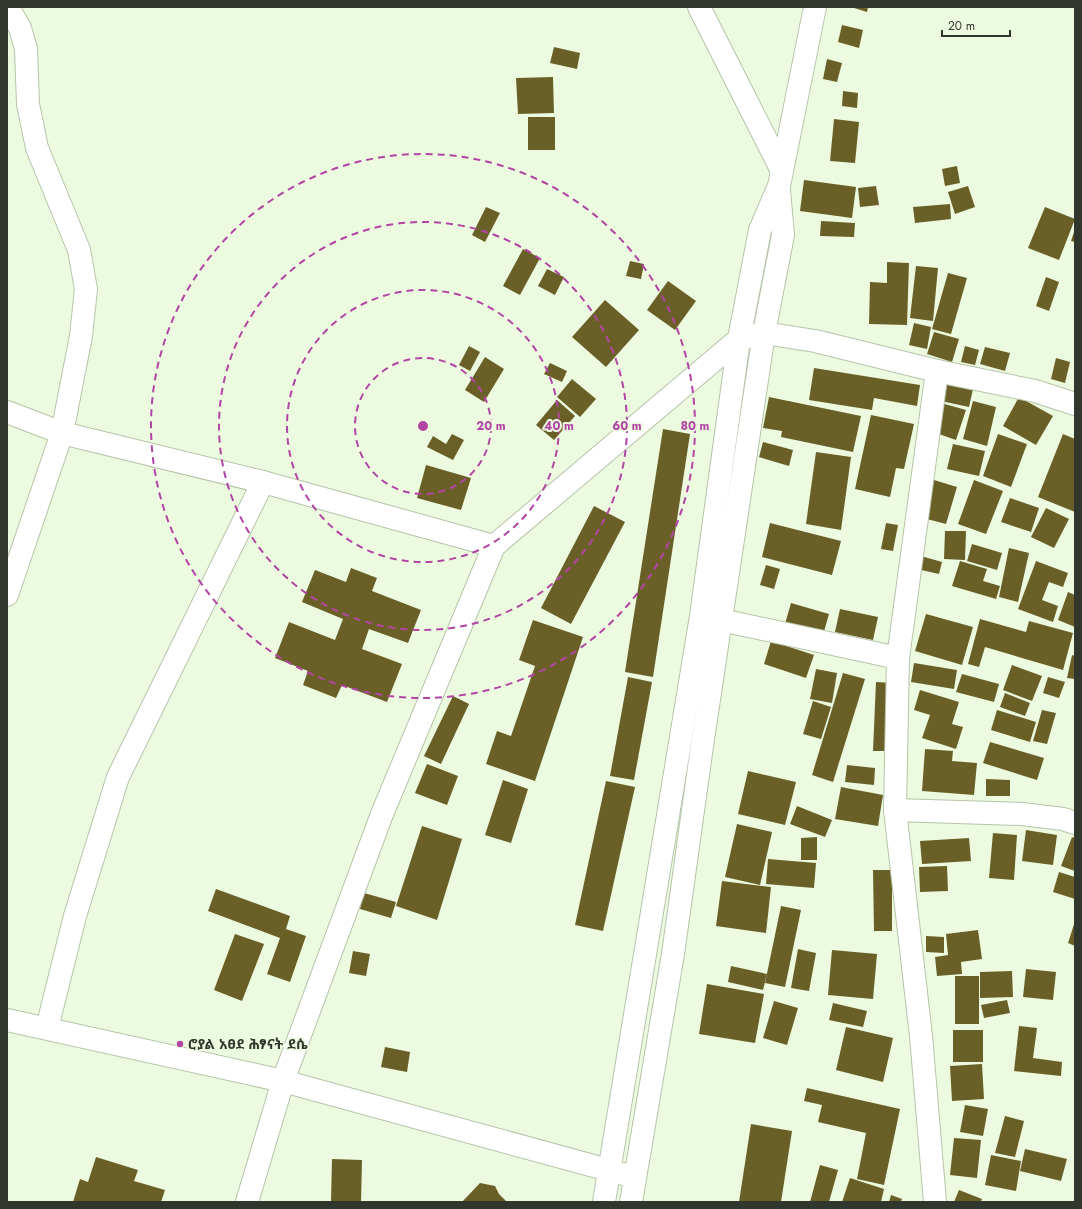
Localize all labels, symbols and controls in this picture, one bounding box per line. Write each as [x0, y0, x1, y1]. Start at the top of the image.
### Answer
scale bar [942, 12, 1010, 38]
text: 20 m [948, 17, 975, 35]
text: 20 m [476, 417, 506, 435]
text: 40 m [544, 417, 574, 435]
text: 60 m [612, 417, 642, 435]
text: 80 m [681, 417, 710, 435]
centre of rings [416, 419, 430, 433]
place label: ሮያል አፀደ ሕፃናት ደሴ [188, 1034, 308, 1054]
marker: ሮያል አፀደ ሕፃናት ደሴ [175, 1039, 185, 1049]

